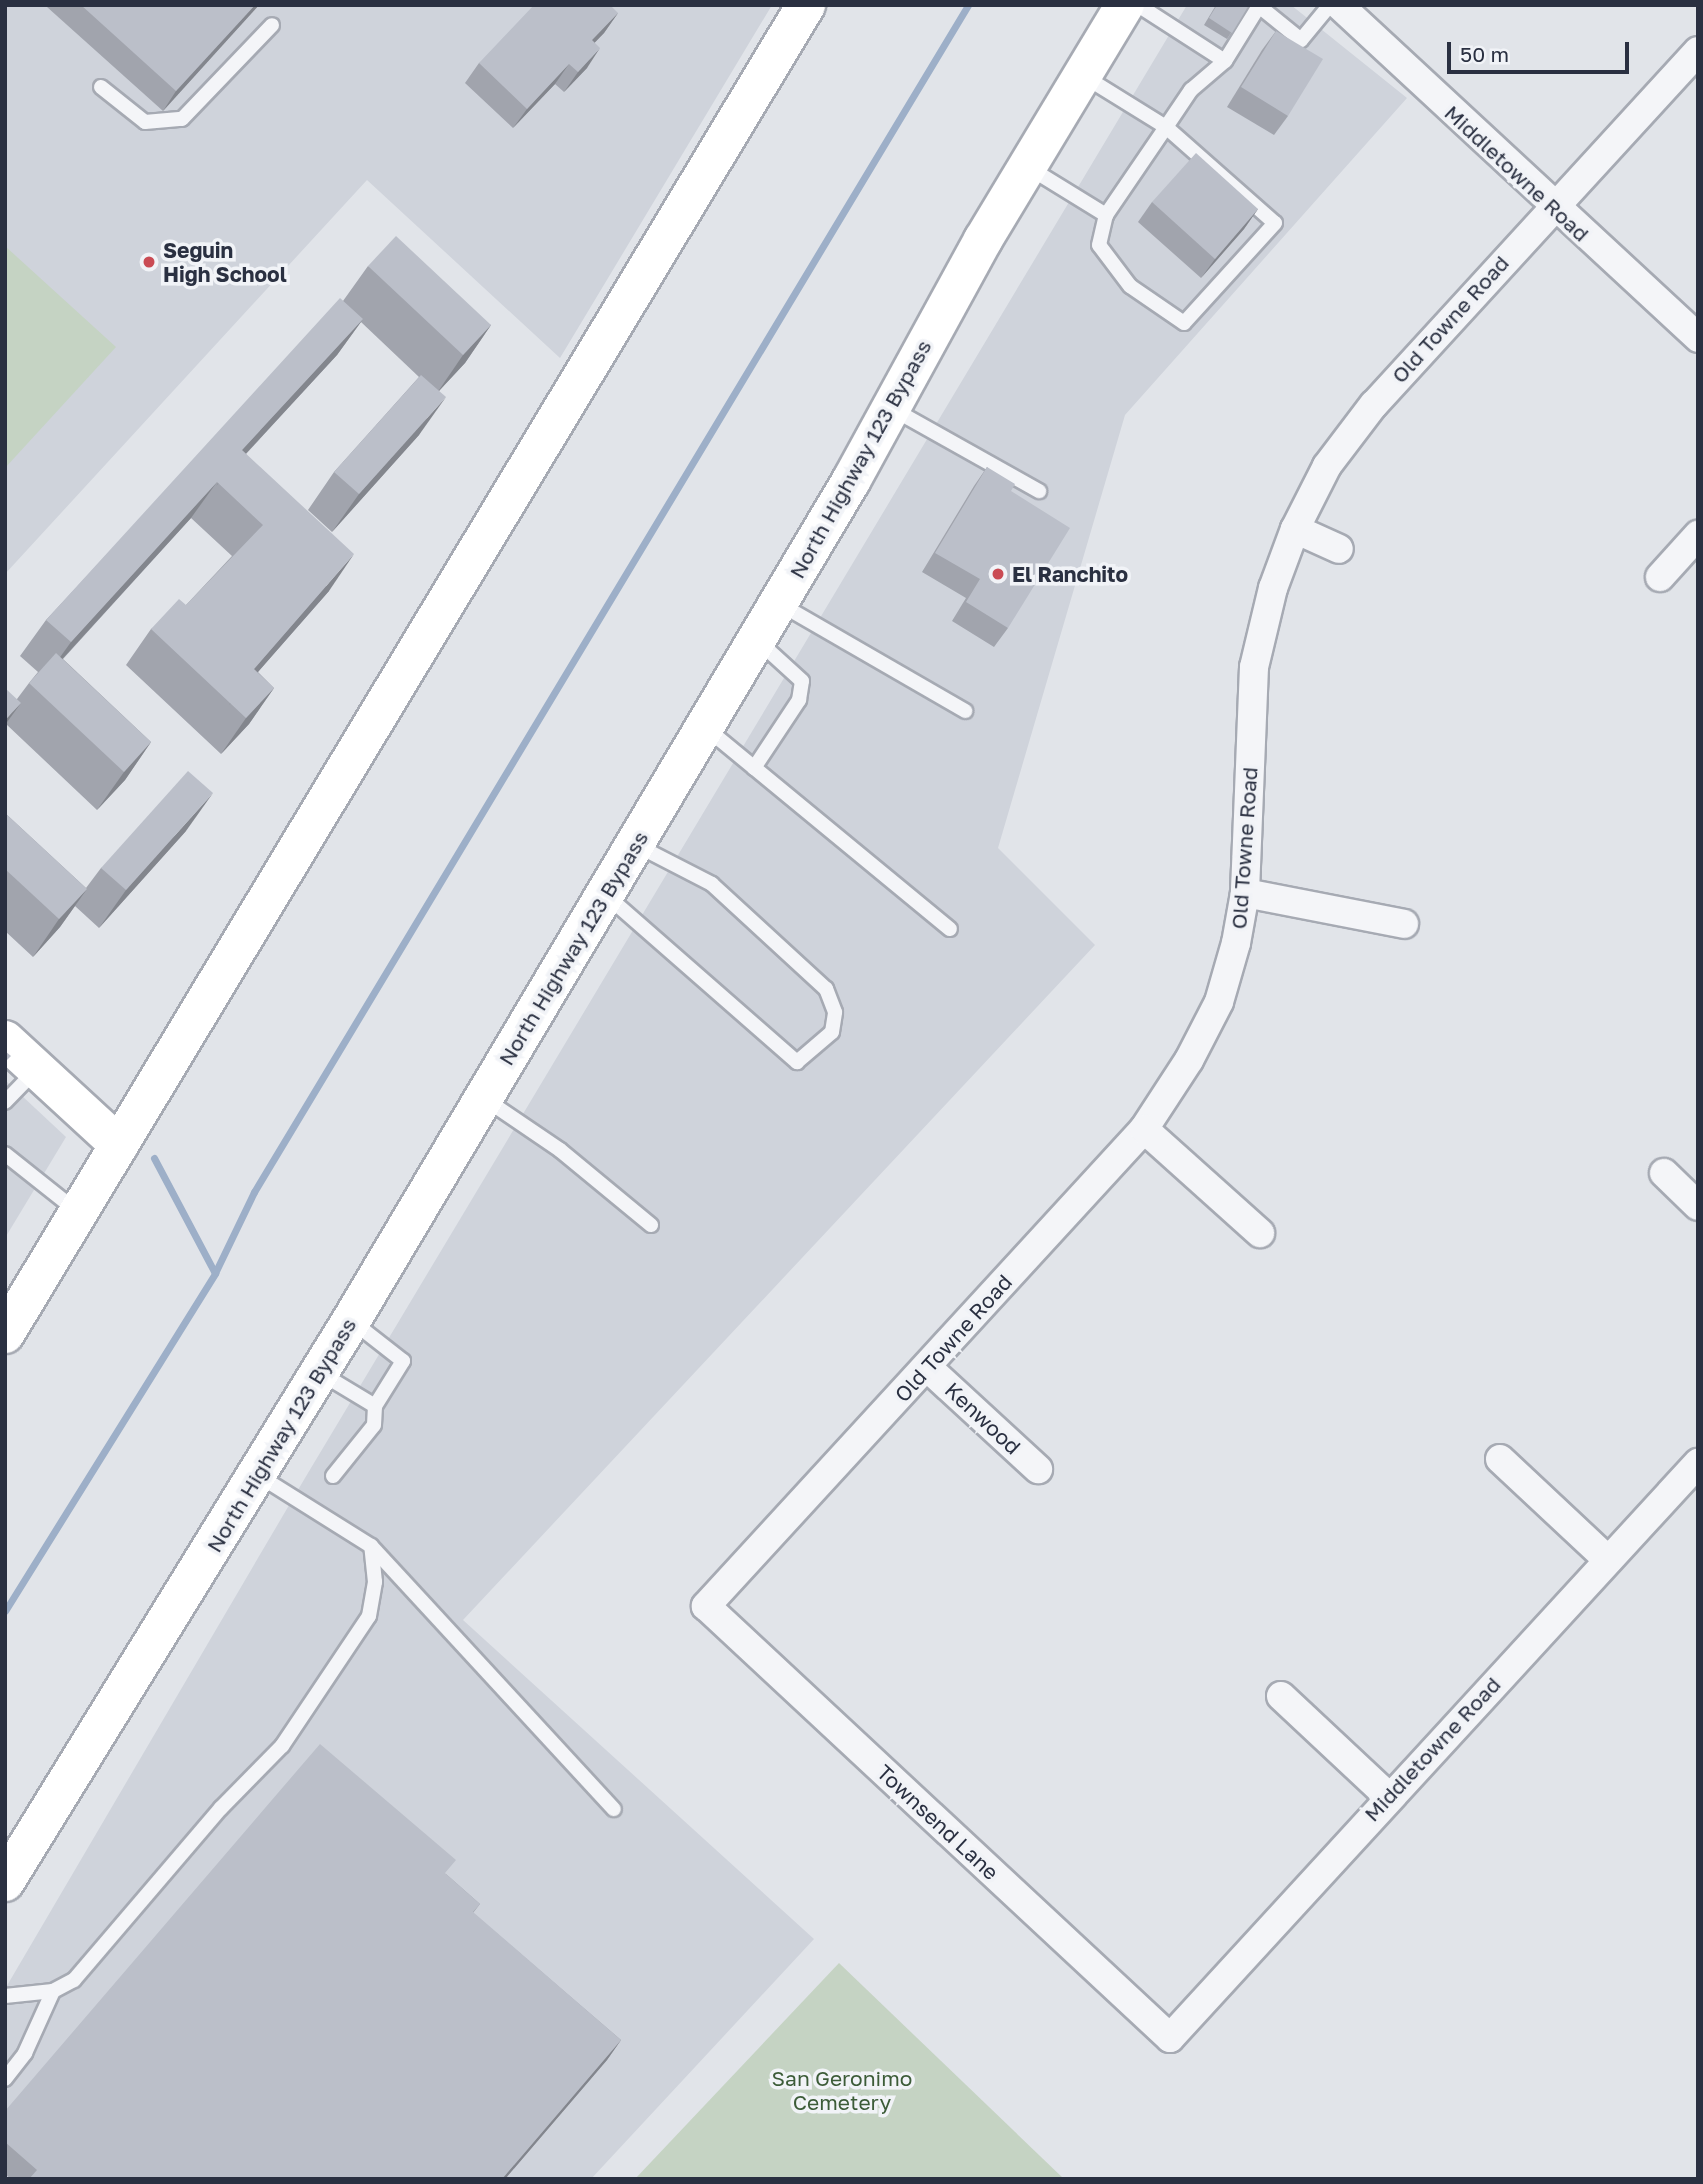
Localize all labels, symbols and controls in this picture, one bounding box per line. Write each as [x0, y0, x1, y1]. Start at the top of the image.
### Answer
scale bar [1451, 28, 1633, 72]
text: 50 m [1460, 41, 1509, 67]
street label: Middletowne Road [1440, 100, 1594, 246]
place label: Seguin High School [163, 237, 287, 287]
street label: Old Towne Road [1386, 250, 1514, 388]
marker: Seguin High School [141, 254, 157, 270]
street label: North Highway 123 Bypass [784, 335, 936, 583]
place label: El Ranchito [1012, 561, 1128, 587]
marker: El Ranchito [990, 566, 1006, 582]
street label: Old Towne Road [1226, 766, 1262, 930]
street label: North Highway 123 Bypass [493, 826, 653, 1070]
street label: Old Towne Road [889, 1269, 1017, 1407]
street label: North Highway 123 Bypass [201, 1313, 361, 1557]
street label: Kenwood [940, 1377, 1026, 1459]
street label: Middletowne Road [1359, 1672, 1505, 1826]
street label: Townsend Lane [872, 1759, 1004, 1885]
park label: San Geronimo Cemetery [772, 2065, 912, 2115]

